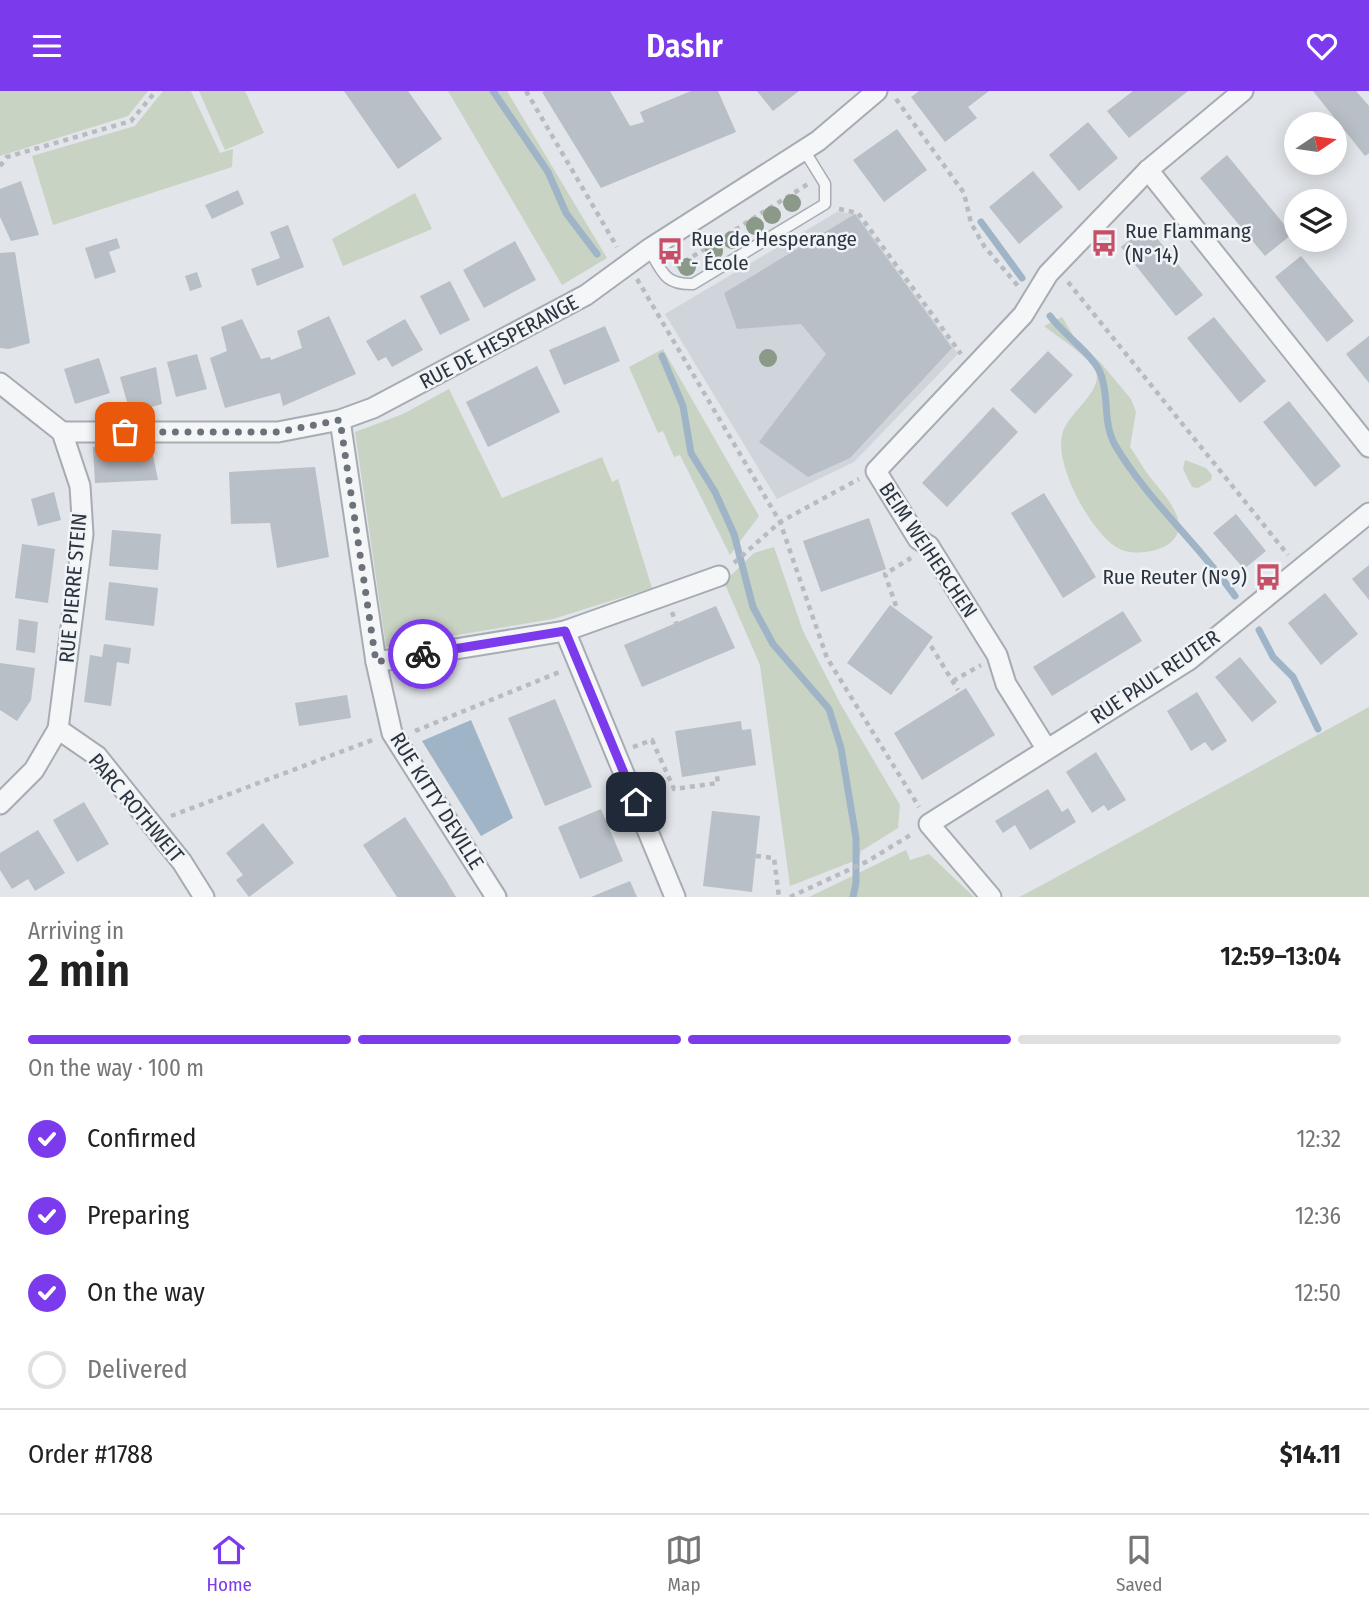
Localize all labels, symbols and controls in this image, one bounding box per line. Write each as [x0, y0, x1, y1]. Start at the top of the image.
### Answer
icon: menu [28, 27, 66, 65]
text: Dashr [646, 27, 723, 65]
icon: heart [1303, 27, 1341, 65]
north arrow [1284, 112, 1348, 175]
map controls [1284, 112, 1347, 252]
button: layers [1284, 189, 1347, 252]
place label: Rue Flammang (N°14) [1125, 218, 1251, 268]
place label: Rue de Hesperange - École [691, 226, 857, 276]
bus stop icon: Rue Flammang (N°14) [1089, 228, 1119, 258]
bus stop icon: Rue de Hesperange - École [655, 236, 685, 266]
street label: RUE DE HESPERANGE [415, 289, 583, 395]
pin [95, 402, 155, 462]
icon: bag [106, 413, 144, 451]
street label: BEIM WEIHERCHEN [873, 477, 983, 623]
street label: RUE PIERRE STEIN [54, 512, 92, 664]
bus stop icon: Rue Reuter (N°9) [1253, 562, 1283, 592]
place label: Rue Reuter (N°9) [1102, 564, 1247, 590]
courier [388, 619, 458, 689]
street label: RUE PAUL REUTER [1085, 624, 1225, 730]
icon: bike [404, 635, 442, 673]
street label: RUE KITTY DEVILLE [384, 728, 490, 874]
street label: PARC ROTHWEIT [83, 748, 189, 868]
pin [606, 772, 666, 832]
icon: home [617, 783, 655, 821]
text: Arriving in [28, 917, 124, 945]
text: 12:59–13:04 [1220, 941, 1341, 972]
text: 2 min [28, 943, 130, 998]
text: On the way · 100 m [28, 1054, 204, 1082]
icon: check [28, 1120, 66, 1158]
text: Confirmed [87, 1123, 197, 1154]
text: 12:32 [1296, 1125, 1341, 1153]
icon: check [28, 1197, 66, 1235]
text: Preparing [87, 1200, 189, 1231]
text: 12:36 [1295, 1202, 1341, 1230]
icon: check [28, 1274, 66, 1312]
text: On the way [87, 1277, 205, 1308]
text: 12:50 [1294, 1279, 1341, 1307]
text: Delivered [87, 1354, 188, 1385]
text: Order #1788 [28, 1439, 153, 1470]
text: $14.11 [1280, 1439, 1341, 1470]
tab: Home [207, 1531, 252, 1596]
tab: Map [665, 1531, 703, 1596]
tab: Saved [1116, 1531, 1162, 1596]

